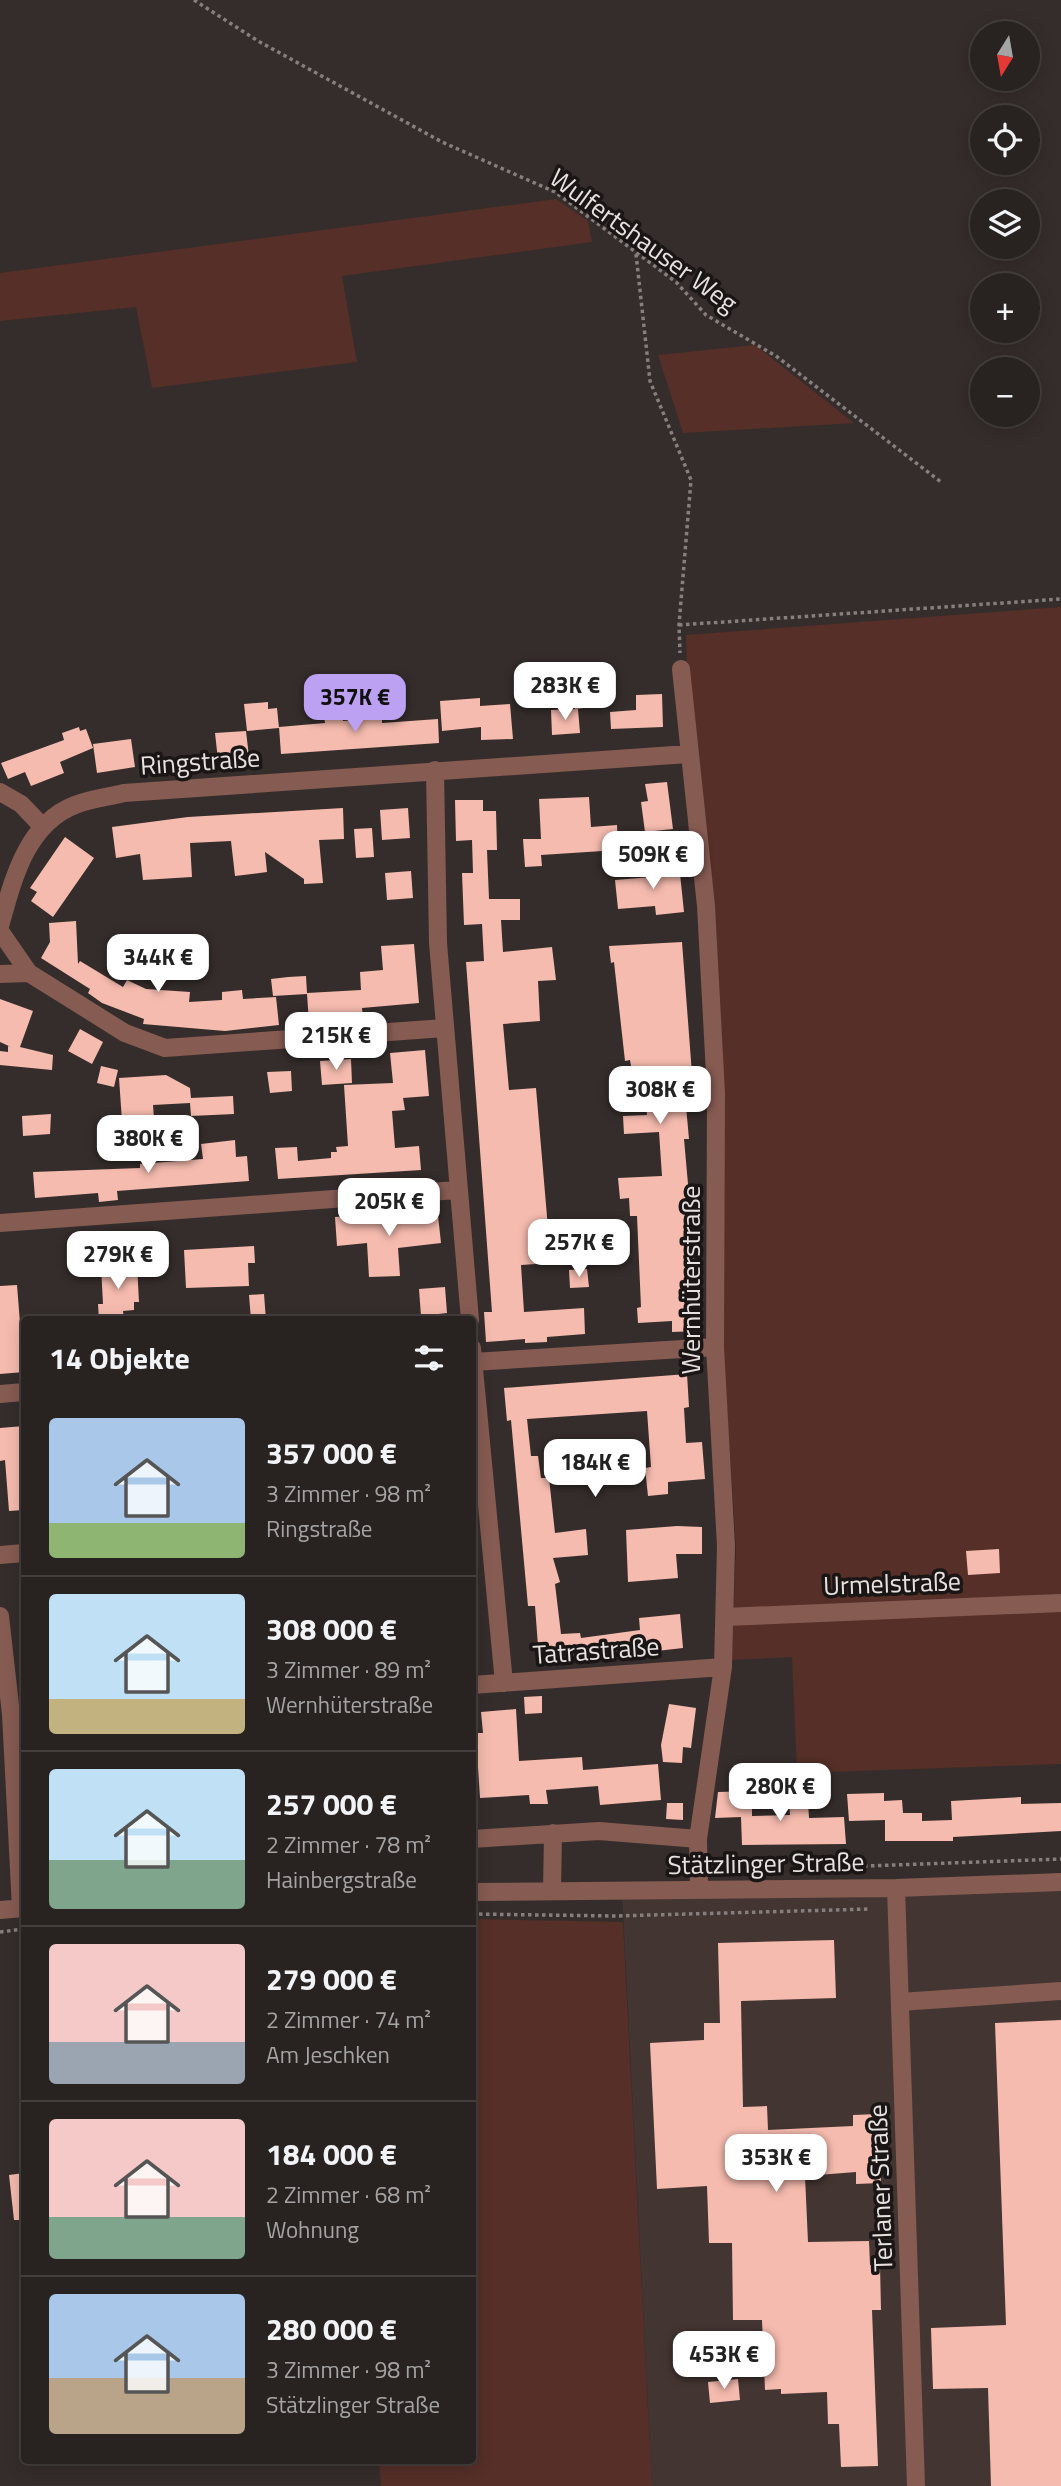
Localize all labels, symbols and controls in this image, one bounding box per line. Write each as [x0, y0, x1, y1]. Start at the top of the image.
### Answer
north arrow [970, 21, 1040, 91]
map controls [970, 21, 1040, 427]
button: locate [970, 105, 1040, 175]
street label: Wulfertshauser Weg [542, 158, 746, 322]
button: layers [970, 189, 1040, 259]
button: + [970, 273, 1040, 343]
button: − [970, 357, 1040, 427]
pin: 283K € [508, 662, 622, 722]
text: 283K € [530, 667, 600, 702]
pin: 357K € [298, 674, 412, 734]
text: 357K € [320, 679, 390, 714]
street label: Ringstraße [139, 737, 261, 785]
pin: 509K € [596, 832, 710, 891]
text: 509K € [618, 836, 688, 871]
pin: 344K € [101, 934, 215, 994]
text: 344K € [123, 939, 193, 974]
pin: 215K € [279, 1012, 393, 1072]
text: 215K € [301, 1017, 371, 1052]
pin: 308K € [603, 1066, 717, 1126]
text: 308K € [625, 1071, 695, 1106]
pin: 380K € [91, 1116, 205, 1175]
text: 380K € [113, 1120, 183, 1155]
pin: 205K € [332, 1178, 446, 1238]
text: 205K € [354, 1183, 424, 1218]
street label: Wernhüterstraße [671, 1186, 710, 1374]
pin: 257K € [522, 1220, 636, 1279]
text: 257K € [544, 1224, 614, 1259]
pin: 279K € [61, 1232, 175, 1291]
text: 279K € [83, 1236, 153, 1271]
text: 14 Objekte [49, 1335, 190, 1381]
icon: filters [410, 1339, 448, 1377]
text: 357 000 € [266, 1430, 397, 1476]
pin: 184K € [538, 1440, 652, 1499]
text: 184K € [560, 1444, 630, 1479]
icon: home [105, 1446, 189, 1530]
text: 3 Zimmer · 98 m² [266, 1476, 431, 1511]
text: Ringstraße [266, 1511, 372, 1546]
street label: Urmelstraße [822, 1561, 962, 1605]
text: 308 000 € [266, 1606, 397, 1652]
icon: home [105, 1622, 189, 1706]
street label: Tatrastraße [531, 1626, 661, 1674]
text: 3 Zimmer · 89 m² [266, 1652, 431, 1687]
text: Wernhüterstraße [266, 1687, 433, 1722]
pin: 280K € [723, 1764, 837, 1823]
text: 280K € [745, 1768, 815, 1803]
text: 257 000 € [266, 1781, 397, 1827]
icon: home [105, 1797, 189, 1881]
text: 2 Zimmer · 78 m² [266, 1827, 431, 1862]
street label: Stätzlinger Straße [667, 1842, 865, 1884]
text: Hainbergstraße [266, 1862, 417, 1897]
text: 279 000 € [266, 1956, 397, 2002]
icon: home [105, 1972, 189, 2056]
text: 2 Zimmer · 74 m² [266, 2002, 431, 2037]
text: Am Jeschken [266, 2037, 390, 2072]
street label: Terlaner Straße [858, 2104, 902, 2272]
text: 184 000 € [266, 2131, 397, 2177]
pin: 353K € [719, 2134, 833, 2194]
text: 353K € [741, 2139, 811, 2174]
icon: home [105, 2147, 189, 2231]
text: 2 Zimmer · 68 m² [266, 2177, 431, 2212]
text: Wohnung [266, 2212, 359, 2247]
text: 280 000 € [266, 2306, 397, 2352]
icon: home [105, 2322, 189, 2406]
pin: 453K € [667, 2332, 781, 2391]
text: 453K € [689, 2336, 759, 2371]
text: 3 Zimmer · 98 m² [266, 2352, 431, 2387]
text: Stätzlinger Straße [266, 2387, 440, 2422]

